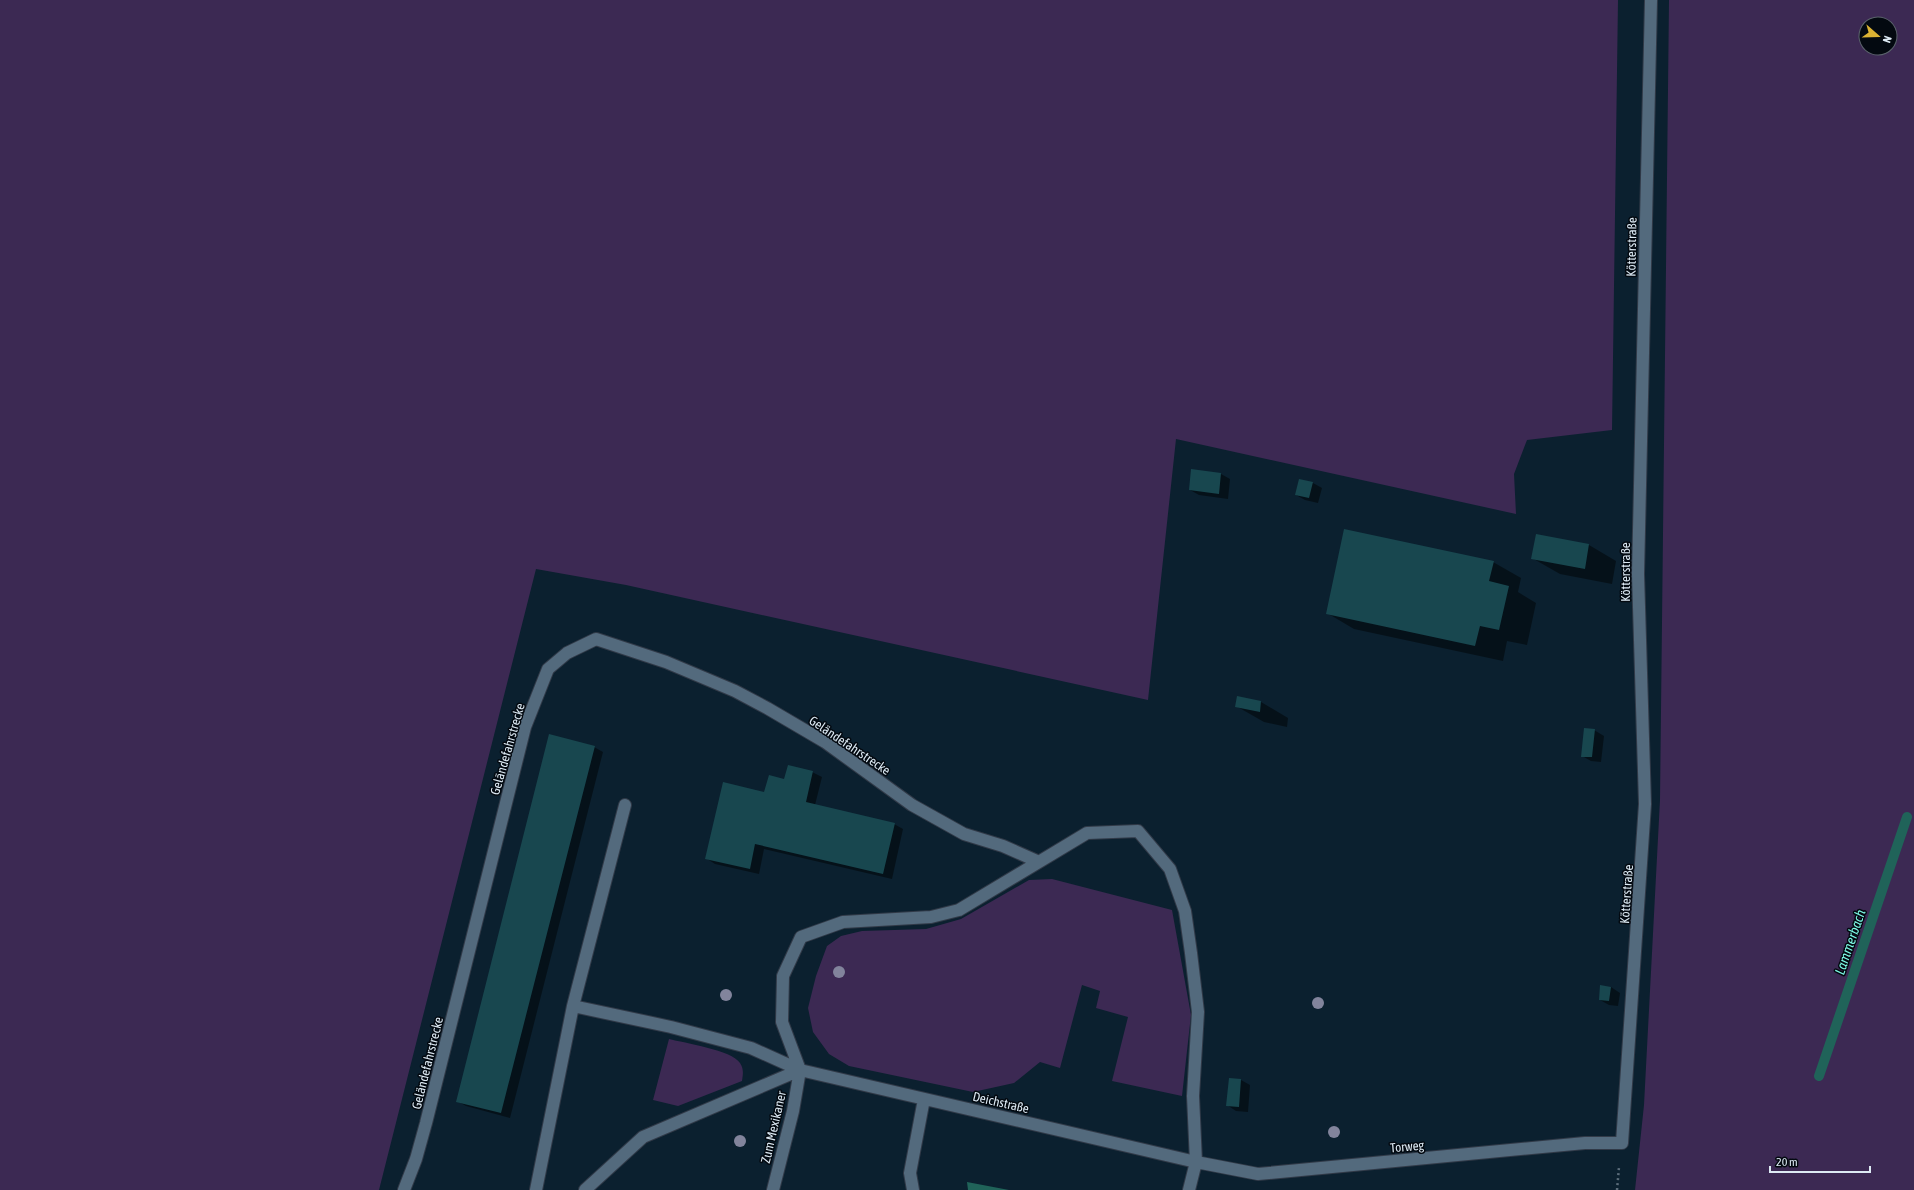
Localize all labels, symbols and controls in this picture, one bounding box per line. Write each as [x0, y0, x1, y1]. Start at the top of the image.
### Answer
north arrow [1858, 16, 1898, 56]
text: N [1881, 34, 1894, 45]
street label: Kötterstraße [1623, 217, 1640, 277]
street label: Kötterstraße [1618, 542, 1633, 602]
street label: Geländefahrstrecke [487, 702, 528, 797]
street label: Geländefahrstrecke [806, 713, 893, 778]
street label: Kötterstraße [1617, 864, 1636, 924]
water label: Lammerbach [1831, 907, 1869, 977]
street label: Geländefahrstrecke [409, 1015, 446, 1111]
street label: Zum Mexikaner [758, 1089, 789, 1165]
street label: Deichstraße [971, 1089, 1031, 1116]
street label: Torweg [1389, 1138, 1425, 1155]
scale bar [1770, 1148, 1870, 1174]
text: 20 m [1776, 1155, 1798, 1169]

